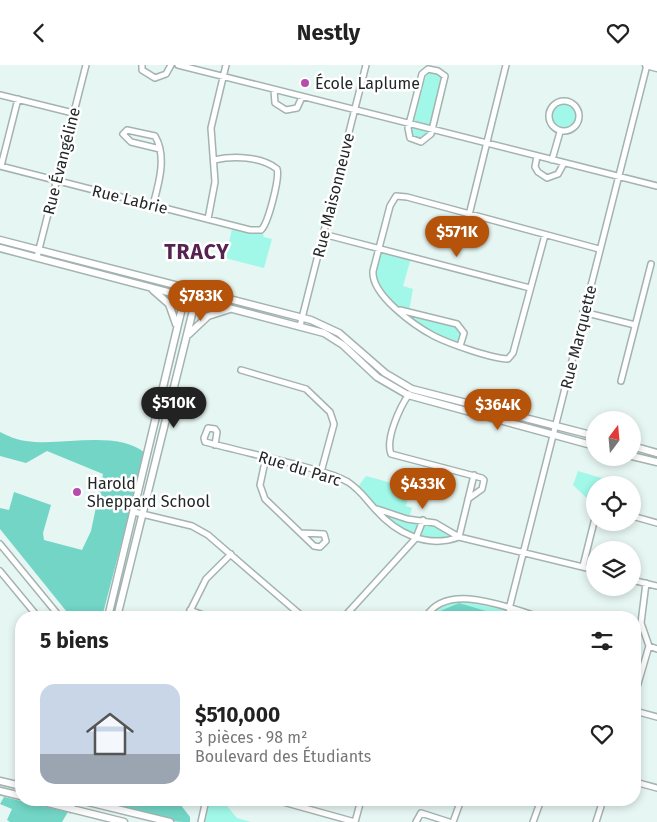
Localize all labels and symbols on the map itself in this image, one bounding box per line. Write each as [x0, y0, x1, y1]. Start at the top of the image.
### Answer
place label: École Laplume [315, 73, 420, 93]
marker: École Laplume [299, 77, 311, 89]
street label: Rue Évangéline [38, 105, 84, 217]
street label: Rue Maisonneuve [309, 131, 358, 259]
street label: Rue Labrie [90, 181, 170, 218]
pin: $571K [422, 215, 492, 258]
district label: TRACY [164, 239, 230, 265]
pin: $783K [166, 279, 236, 322]
street label: Rue Marquette [556, 283, 601, 391]
pin: $510K [139, 387, 209, 429]
pin: $364K [463, 389, 533, 431]
north arrow [586, 411, 641, 466]
street label: Rue du Parc [256, 447, 344, 490]
pin: $433K [388, 467, 458, 510]
place label: Harold Sheppard School [87, 474, 210, 511]
marker: Harold Sheppard School [71, 486, 83, 498]

